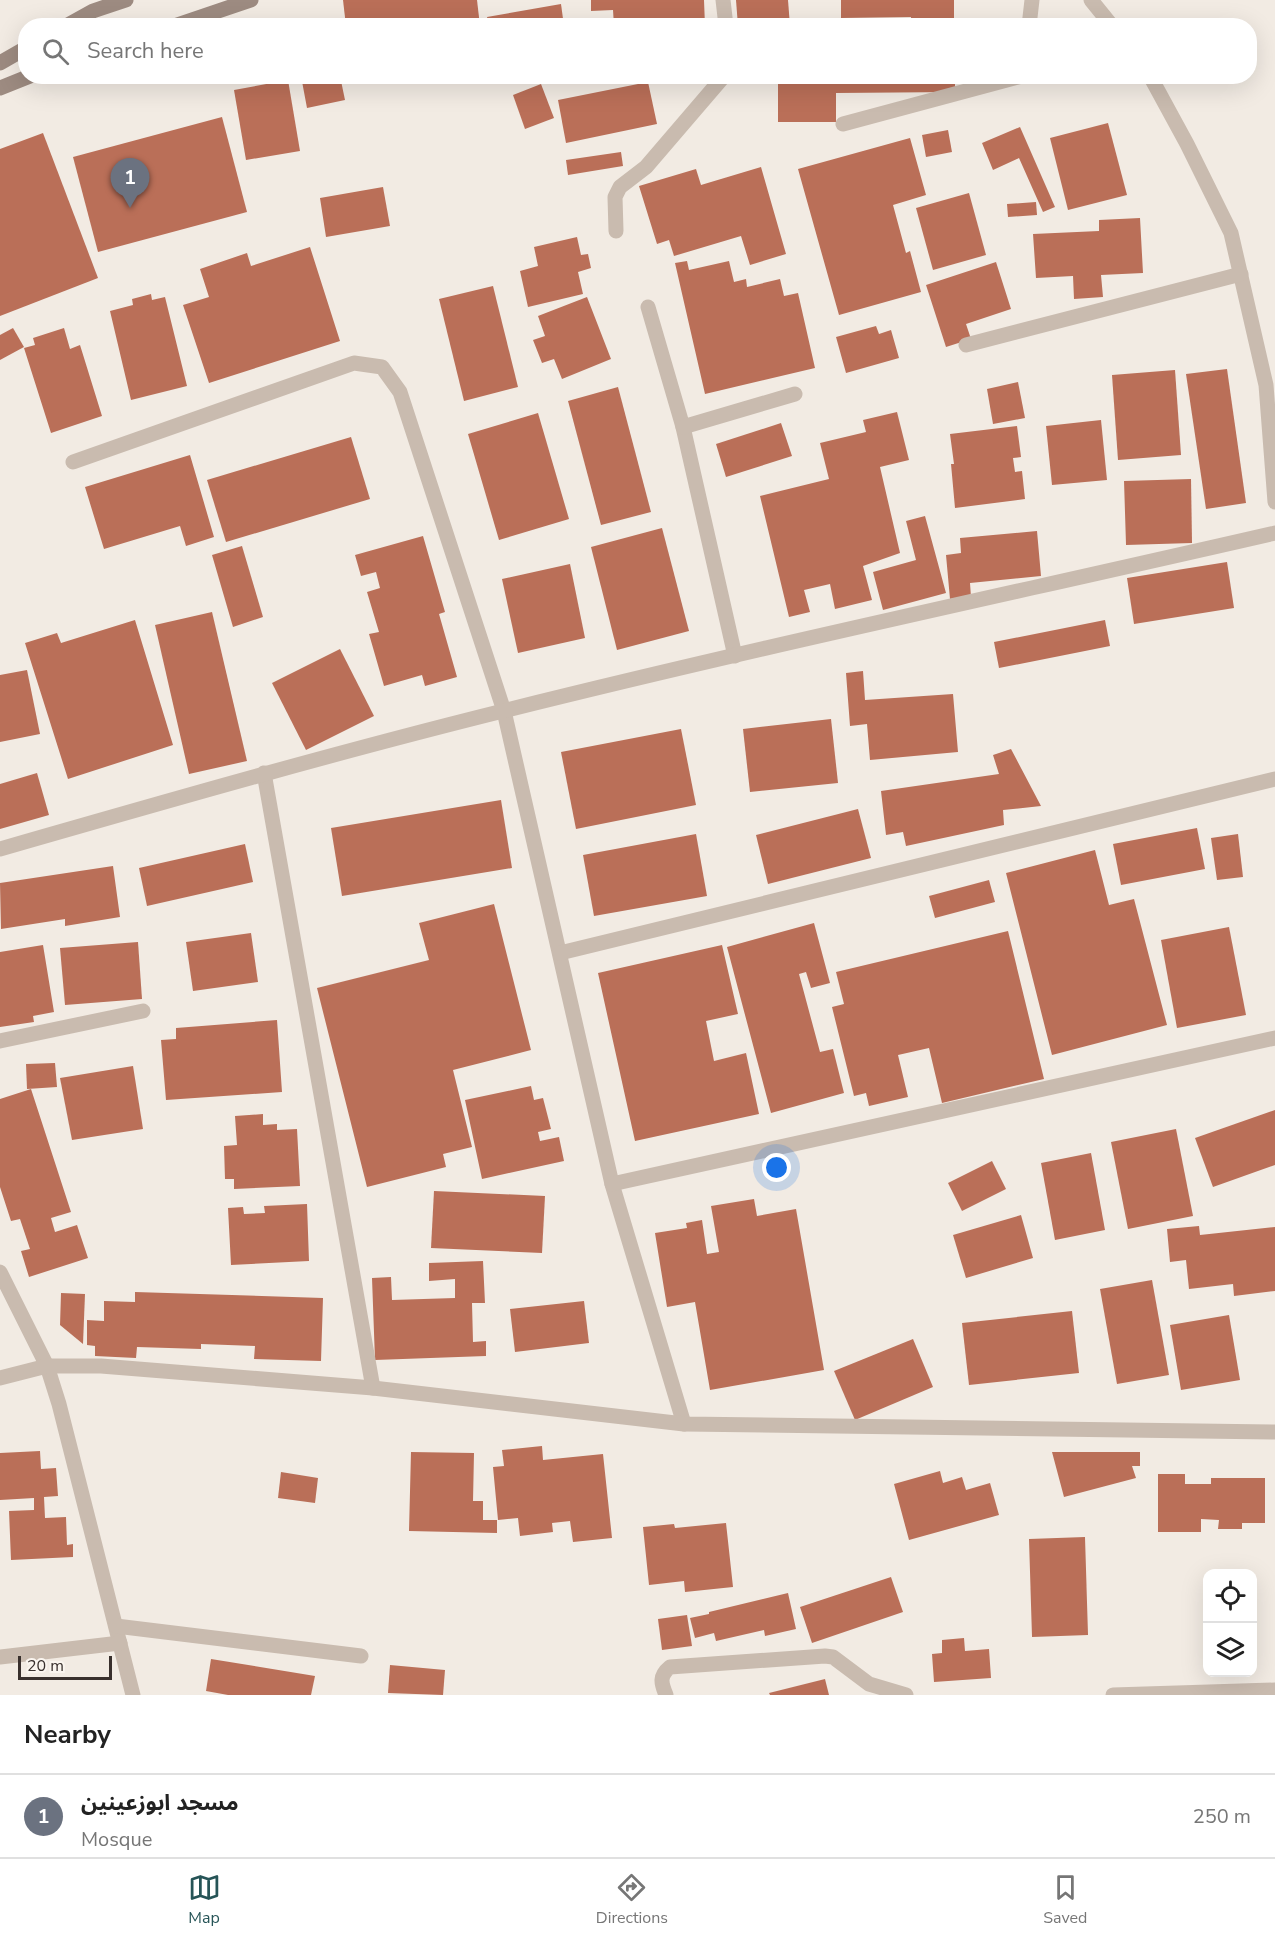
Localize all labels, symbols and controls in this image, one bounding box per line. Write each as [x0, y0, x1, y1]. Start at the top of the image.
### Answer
search box [18, 18, 1257, 84]
icon: search [39, 35, 72, 68]
text: Search here [87, 36, 204, 66]
pin: 1 [110, 158, 150, 208]
your location [762, 1153, 791, 1182]
map controls [1203, 1569, 1257, 1677]
button: locate [1203, 1569, 1257, 1623]
button: layers [1203, 1623, 1257, 1677]
scale bar [18, 1653, 112, 1680]
text: 20 m [27, 1655, 64, 1677]
text: Nearby [24, 1717, 111, 1752]
text: مسجد ابوزعينين [81, 1788, 238, 1818]
text: 1 [38, 1803, 50, 1830]
text: 250 m [1193, 1803, 1251, 1830]
text: Mosque [81, 1826, 152, 1853]
tab: Map [188, 1871, 221, 1929]
tab: Directions [596, 1871, 668, 1929]
tab: Saved [1043, 1871, 1087, 1929]

